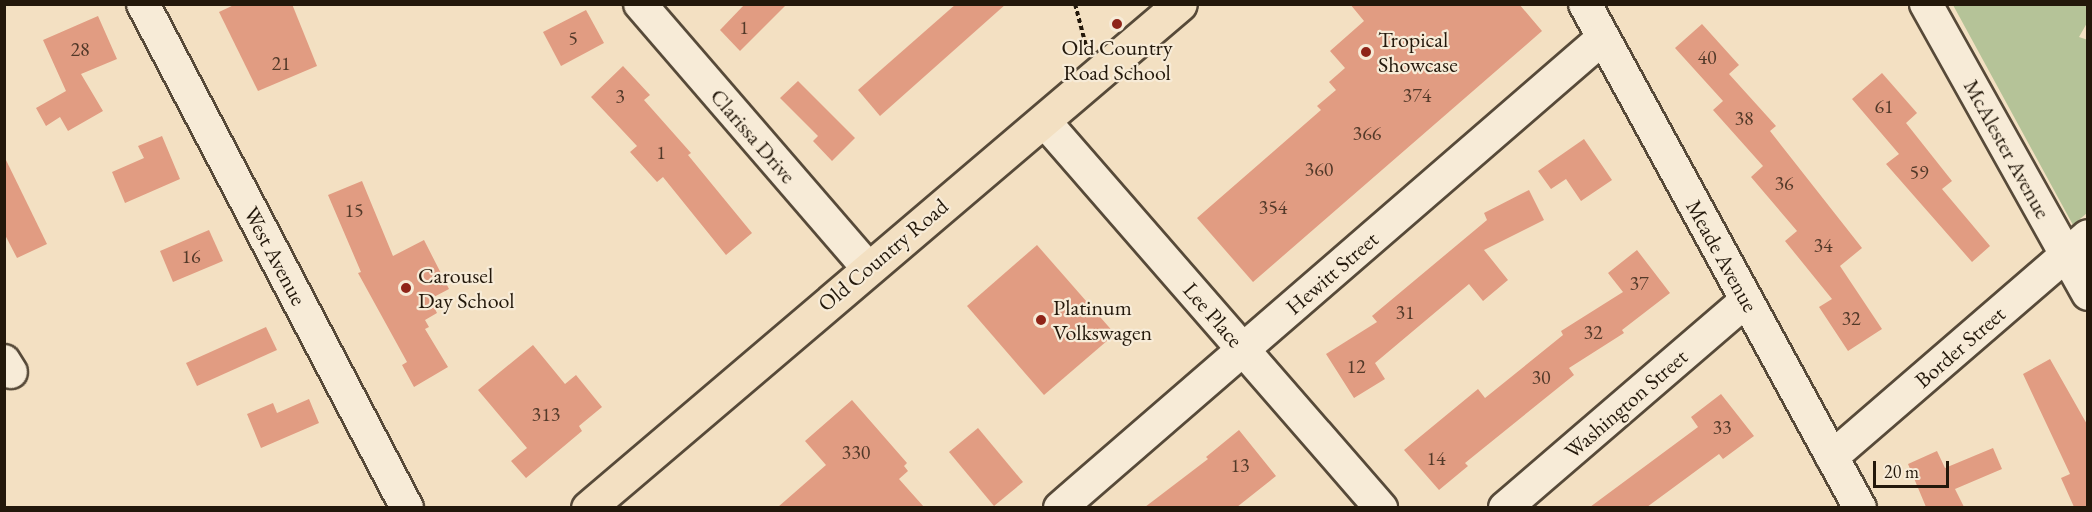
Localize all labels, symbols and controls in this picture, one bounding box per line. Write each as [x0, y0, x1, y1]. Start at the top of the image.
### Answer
house number: 1 [739, 15, 749, 39]
marker: Old Country Road School [1110, 17, 1124, 31]
house number: 5 [568, 26, 578, 50]
place label: Tropical Showcase [1378, 26, 1458, 78]
place label: Old Country Road School [1061, 34, 1173, 86]
house number: 28 [70, 37, 90, 61]
marker: Tropical Showcase [1359, 45, 1373, 59]
house number: 40 [1697, 45, 1717, 69]
house number: 21 [271, 51, 291, 75]
street label: McAlester Avenue [1958, 75, 2056, 223]
street label: Clarissa Drive [705, 83, 801, 189]
house number: 374 [1403, 83, 1431, 107]
house number: 3 [615, 84, 625, 108]
house number: 61 [1874, 94, 1894, 118]
house number: 38 [1734, 106, 1754, 130]
house number: 366 [1353, 121, 1381, 145]
house number: 1 [656, 140, 666, 164]
house number: 360 [1305, 157, 1333, 181]
house number: 59 [1909, 160, 1929, 184]
house number: 36 [1774, 171, 1794, 195]
street label: Old Country Road [813, 193, 953, 317]
house number: 354 [1259, 195, 1287, 219]
street label: Meade Avenue [1680, 195, 1764, 317]
house number: 15 [344, 198, 364, 222]
street label: West Avenue [238, 202, 312, 310]
street label: Hewitt Street [1281, 226, 1383, 320]
house number: 34 [1813, 233, 1833, 257]
house number: 16 [181, 244, 201, 268]
place label: Carousel Day School [418, 262, 514, 314]
house number: 37 [1629, 271, 1649, 295]
street label: Lee Place [1178, 277, 1248, 353]
marker: Carousel Day School [399, 281, 413, 295]
place label: Platinum Volkswagen [1053, 294, 1152, 346]
house number: 31 [1395, 300, 1415, 324]
street label: Border Street [1909, 301, 2011, 393]
house number: 32 [1841, 306, 1861, 330]
marker: Platinum Volkswagen [1034, 313, 1048, 327]
house number: 32 [1583, 320, 1603, 344]
street label: Washington Street [1559, 344, 1693, 464]
house number: 12 [1346, 354, 1366, 378]
house number: 30 [1531, 365, 1551, 389]
house number: 313 [532, 402, 560, 426]
house number: 33 [1712, 415, 1732, 439]
house number: 330 [842, 440, 870, 464]
house number: 14 [1426, 446, 1446, 470]
scale bar [1876, 449, 1952, 487]
house number: 13 [1230, 453, 1250, 477]
text: 20 m [1884, 460, 1919, 483]

